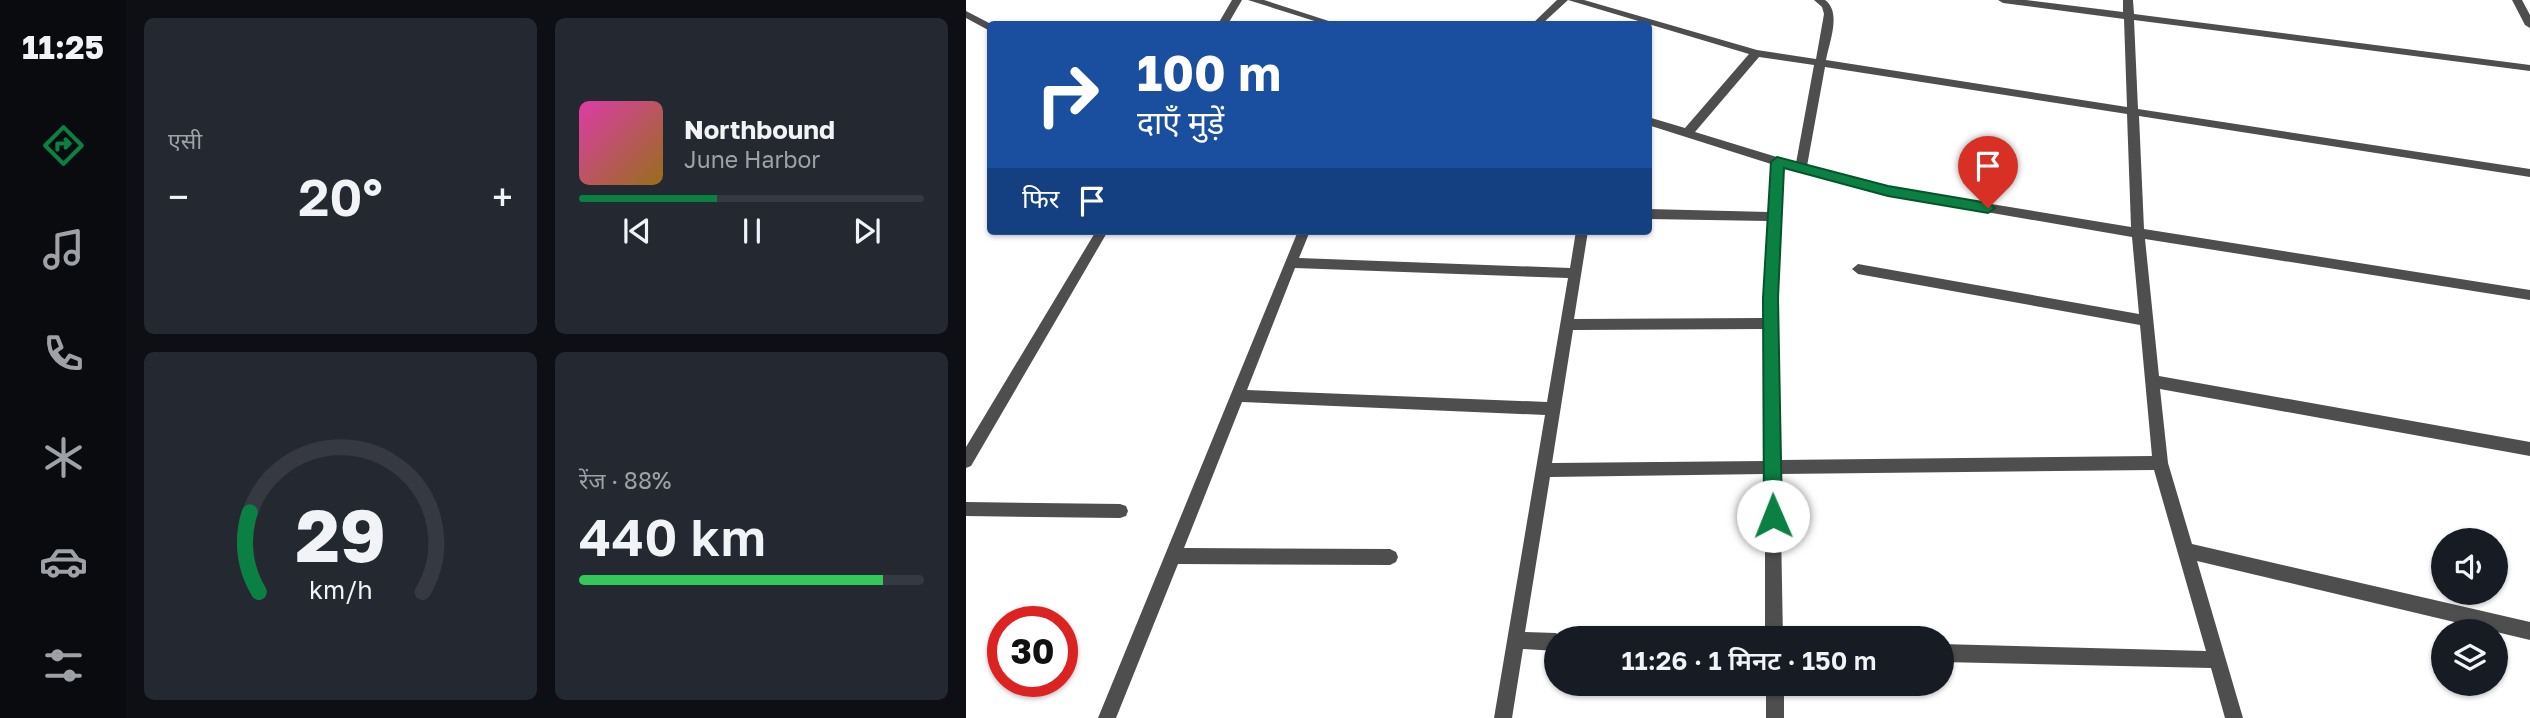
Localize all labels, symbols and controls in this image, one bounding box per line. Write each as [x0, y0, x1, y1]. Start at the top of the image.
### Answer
text: 11:25 [22, 28, 104, 66]
text: 100 m [1137, 43, 1281, 102]
icon: right [1022, 49, 1113, 140]
text: दाएँ मुड़ें [1137, 103, 1224, 141]
text: Northbound [684, 114, 835, 145]
icon: directions [39, 121, 88, 170]
text: एसी [168, 126, 202, 154]
pin [1958, 136, 2018, 208]
text: June Harbor [684, 145, 820, 173]
icon: arrive [1969, 147, 2007, 185]
text: 20° [298, 165, 383, 227]
text: − [168, 174, 189, 219]
text: + [492, 174, 513, 219]
icon: arrive [1073, 182, 1111, 220]
text: फिर [1022, 183, 1059, 214]
icon: previous [618, 212, 656, 250]
icon: pause [733, 212, 771, 250]
icon: next [848, 212, 886, 250]
icon: music [39, 225, 88, 274]
icon: phone [39, 329, 88, 378]
icon: climate [39, 433, 88, 482]
text: रेंज · 88% [579, 466, 671, 494]
position arrow [1736, 479, 1810, 553]
text: 29 [295, 491, 386, 578]
text: 440 km [579, 505, 766, 567]
map controls [2431, 528, 2508, 696]
button: sound [2431, 528, 2508, 605]
icon: car [39, 537, 88, 586]
text: km/h [309, 574, 372, 605]
speed limit sign: 30 [987, 606, 1078, 697]
button: layers [2431, 619, 2508, 696]
icon: filters [39, 641, 88, 690]
text: 11:26 · 1 मिनट · 150 m [1621, 645, 1877, 676]

